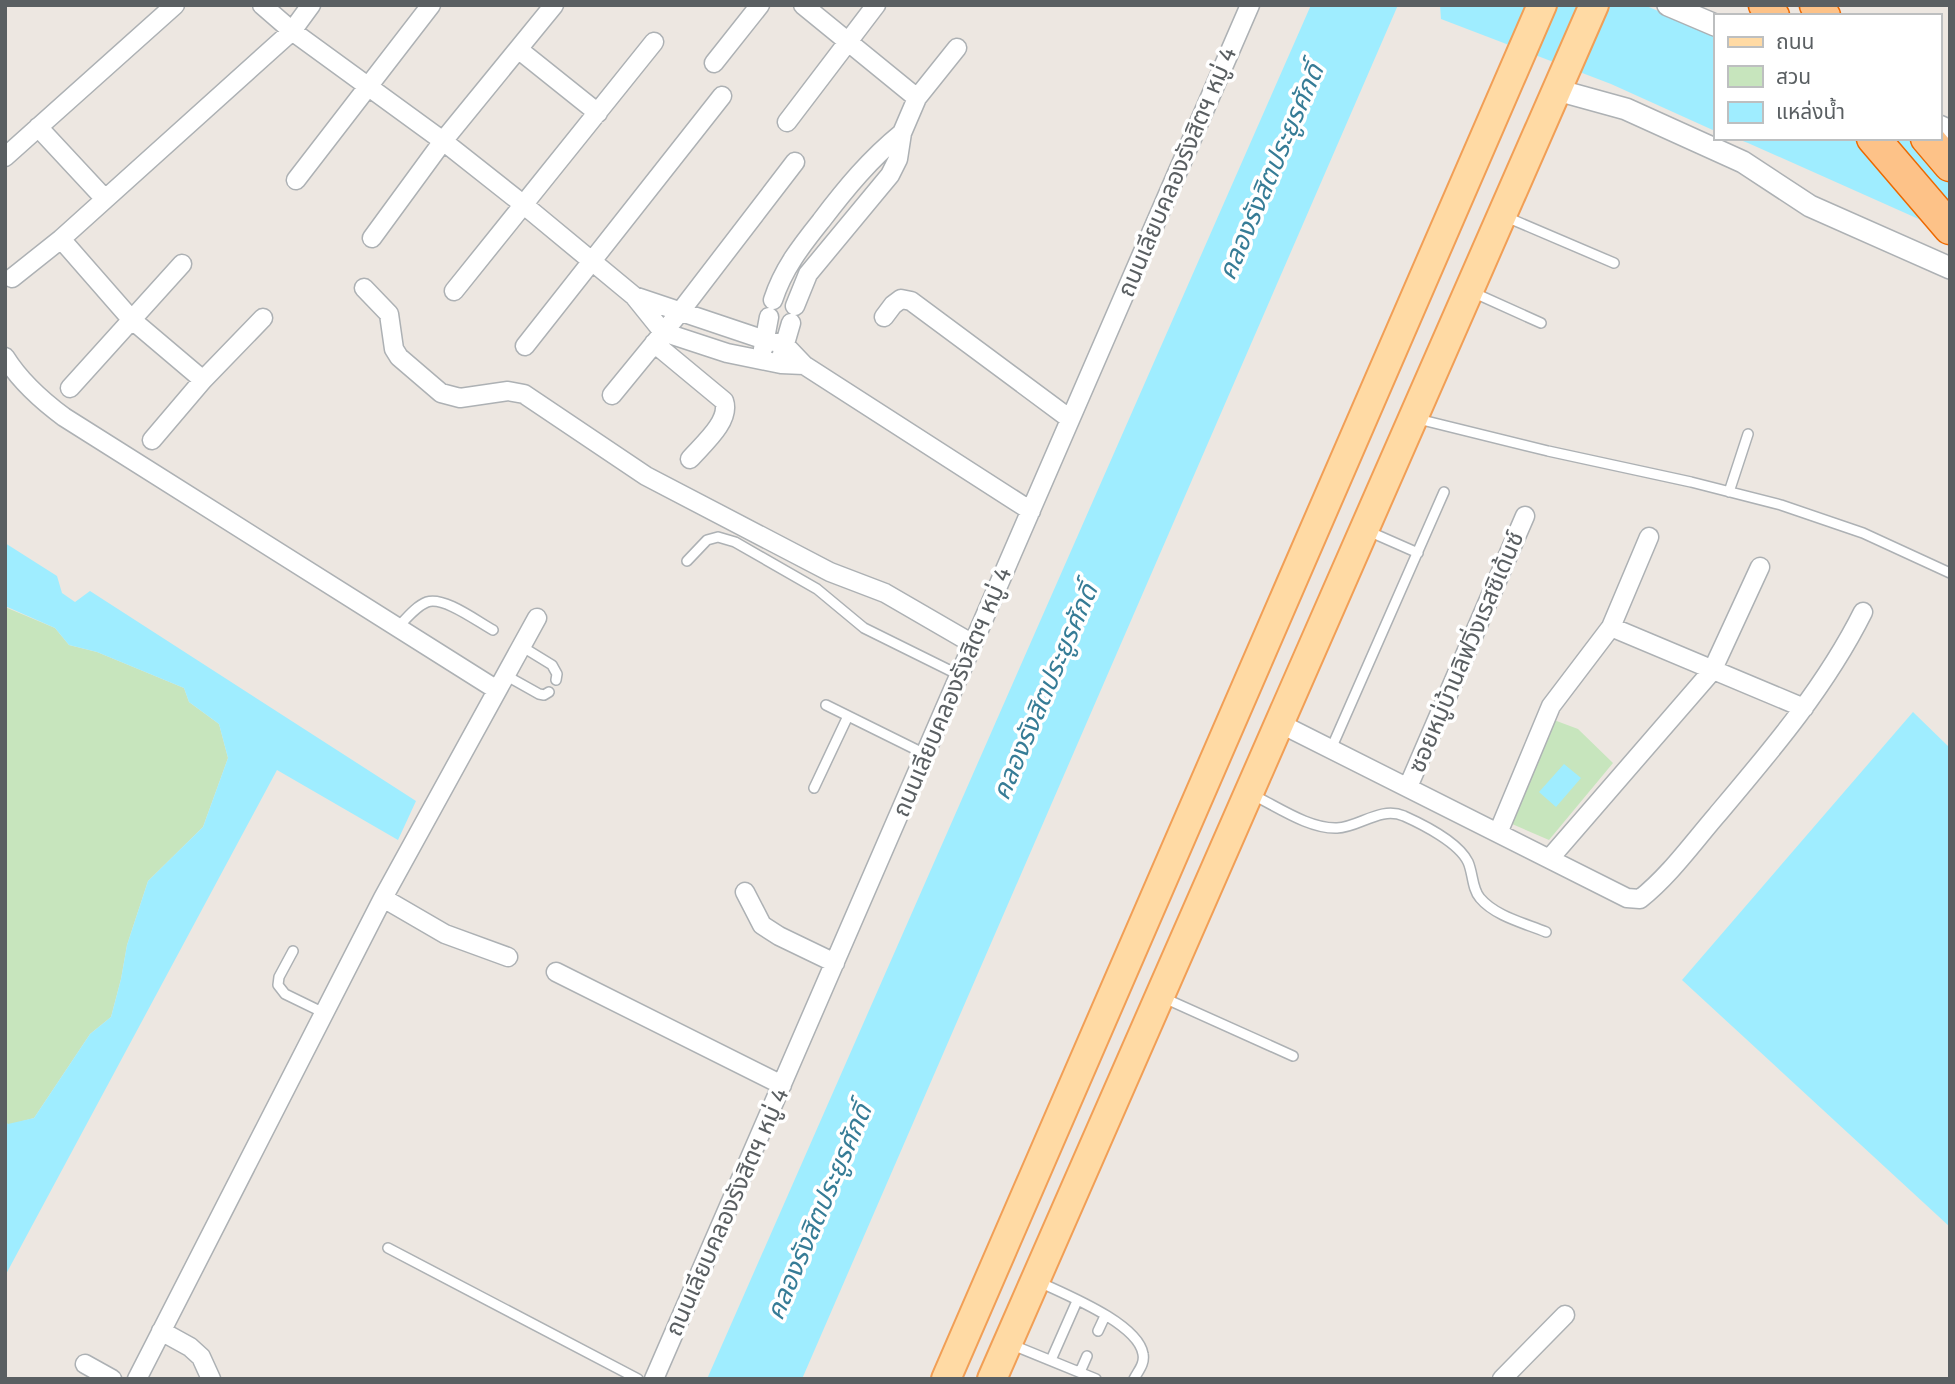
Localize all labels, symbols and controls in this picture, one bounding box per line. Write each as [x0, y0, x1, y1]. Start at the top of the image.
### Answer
legend [1714, 14, 1941, 140]
text: ถนน [1776, 29, 1814, 55]
street label: ถนนเลียบคลองรังสิตฯ หมู่ 4 [1112, 43, 1243, 302]
water label: คลองรังสิตประยูรศักดิ์ [1211, 53, 1333, 284]
text: สวน [1776, 64, 1811, 90]
text: แหล่งน้ำ [1776, 97, 1845, 125]
street label: ซอยหมู่บ้านลิฟวิ่งเรสซิเด้นซ์ [1401, 526, 1531, 777]
street label: ถนนเลียบคลองรังสิตฯ หมู่ 4 [887, 563, 1018, 822]
water label: คลองรังสิตประยูรศักดิ์ [985, 573, 1107, 804]
street label: ถนนเลียบคลองรังสิตฯ หมู่ 4 [660, 1083, 795, 1341]
water label: คลองรังสิตประยูรศักดิ์ [759, 1093, 881, 1324]

